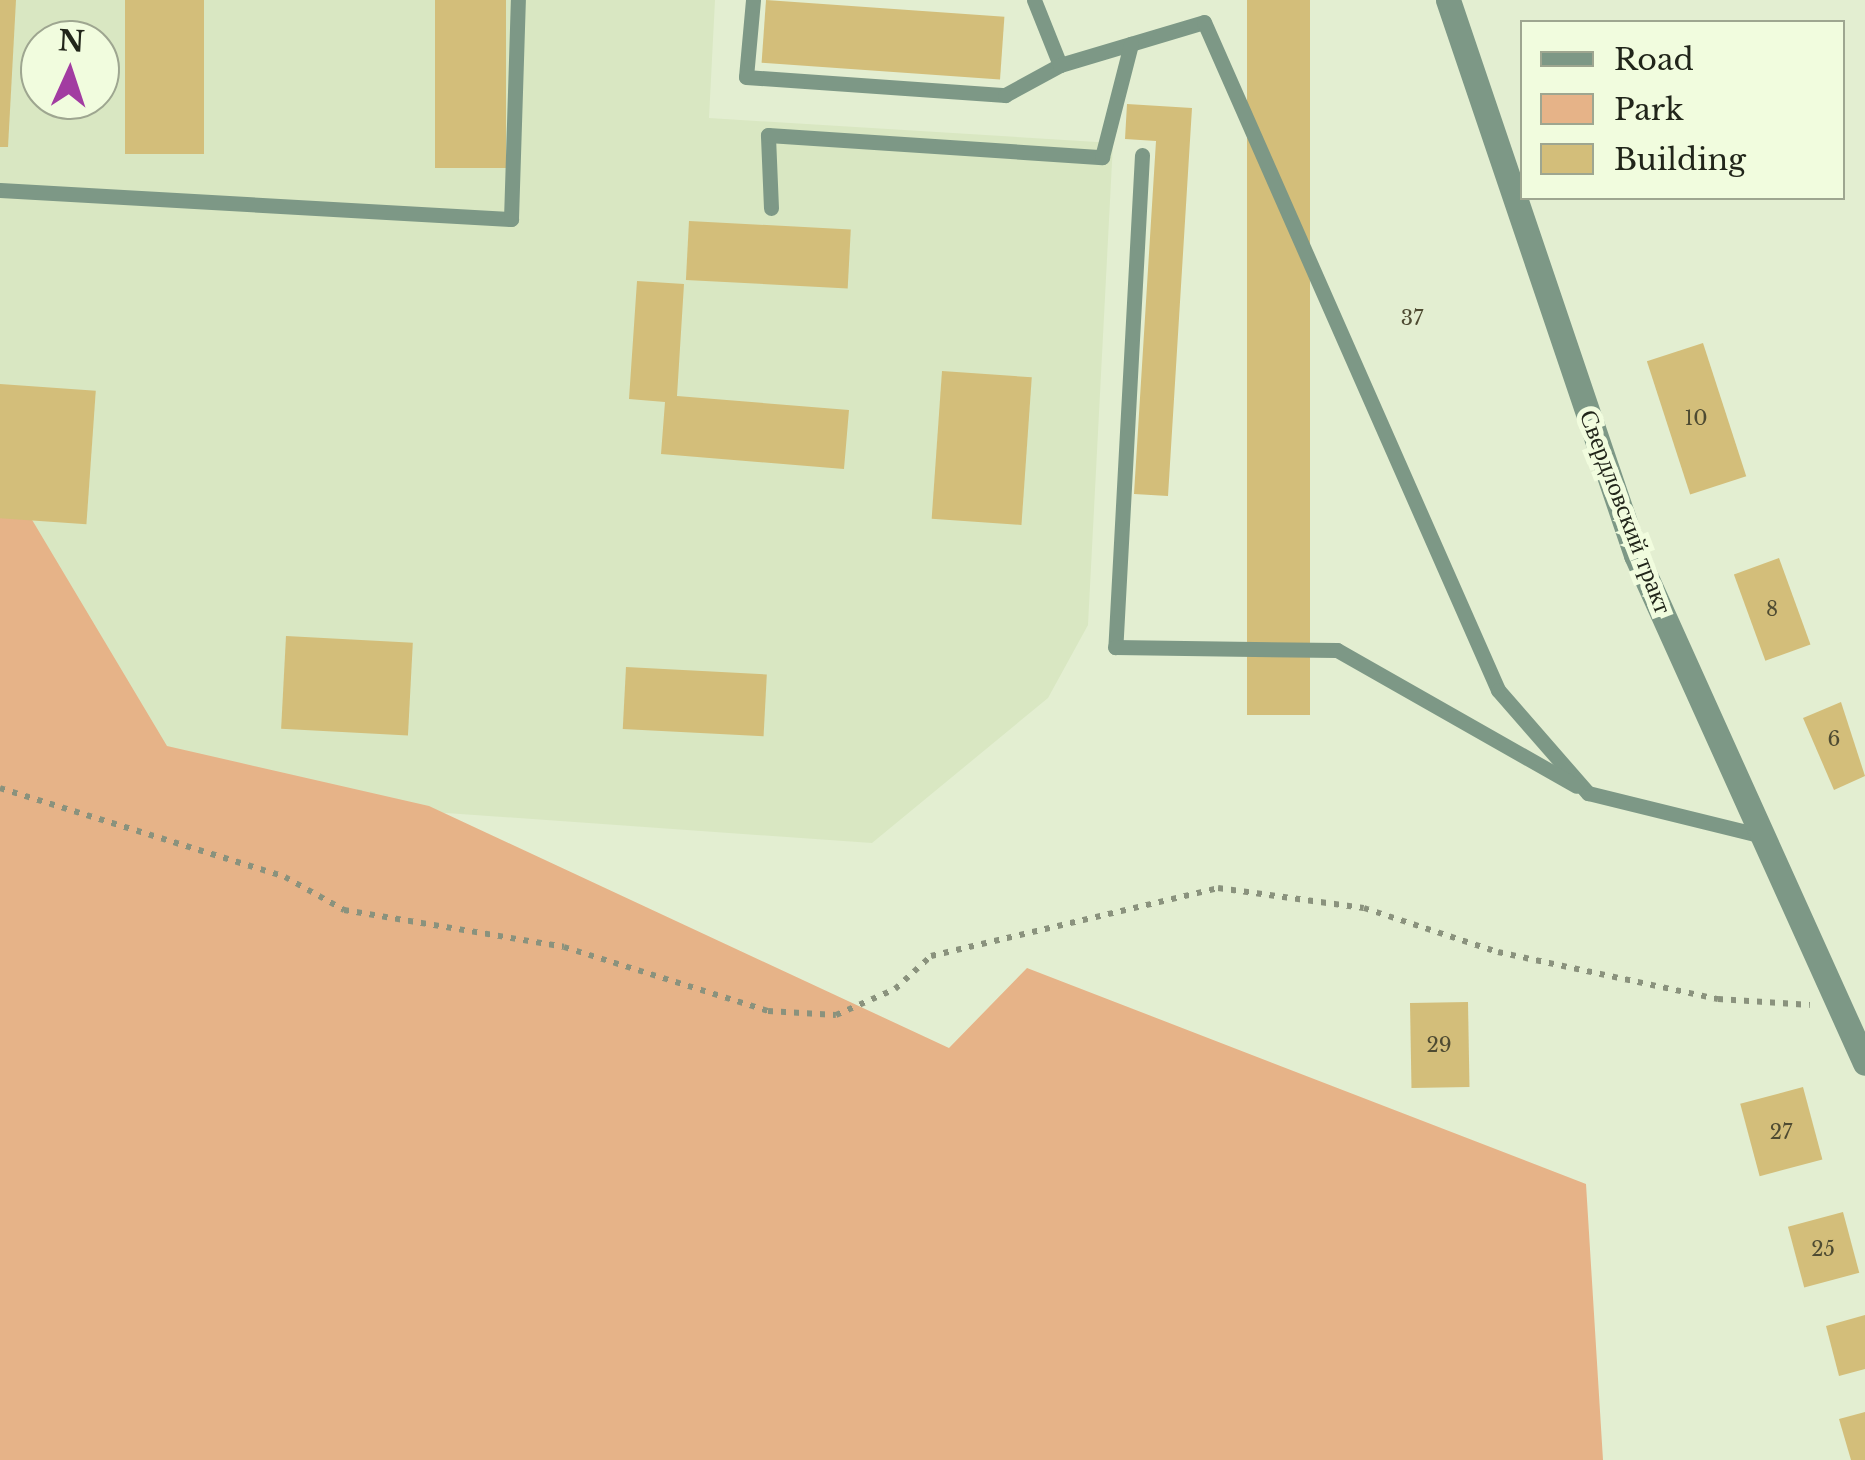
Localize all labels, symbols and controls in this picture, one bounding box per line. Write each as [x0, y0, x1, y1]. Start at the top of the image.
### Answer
north arrow [20, 20, 120, 120]
legend [1520, 20, 1845, 200]
text: N [57, 23, 86, 60]
text: Road [1614, 41, 1694, 78]
text: Park [1614, 91, 1684, 128]
text: Building [1614, 141, 1746, 178]
house number: 37 [1401, 306, 1423, 330]
street label: Свердловский тракт [1572, 406, 1678, 618]
house number: 10 [1684, 406, 1708, 430]
house number: 8 [1766, 597, 1778, 621]
house number: 6 [1828, 727, 1840, 751]
house number: 29 [1426, 1033, 1452, 1057]
house number: 27 [1770, 1120, 1792, 1144]
house number: 25 [1811, 1237, 1835, 1261]

